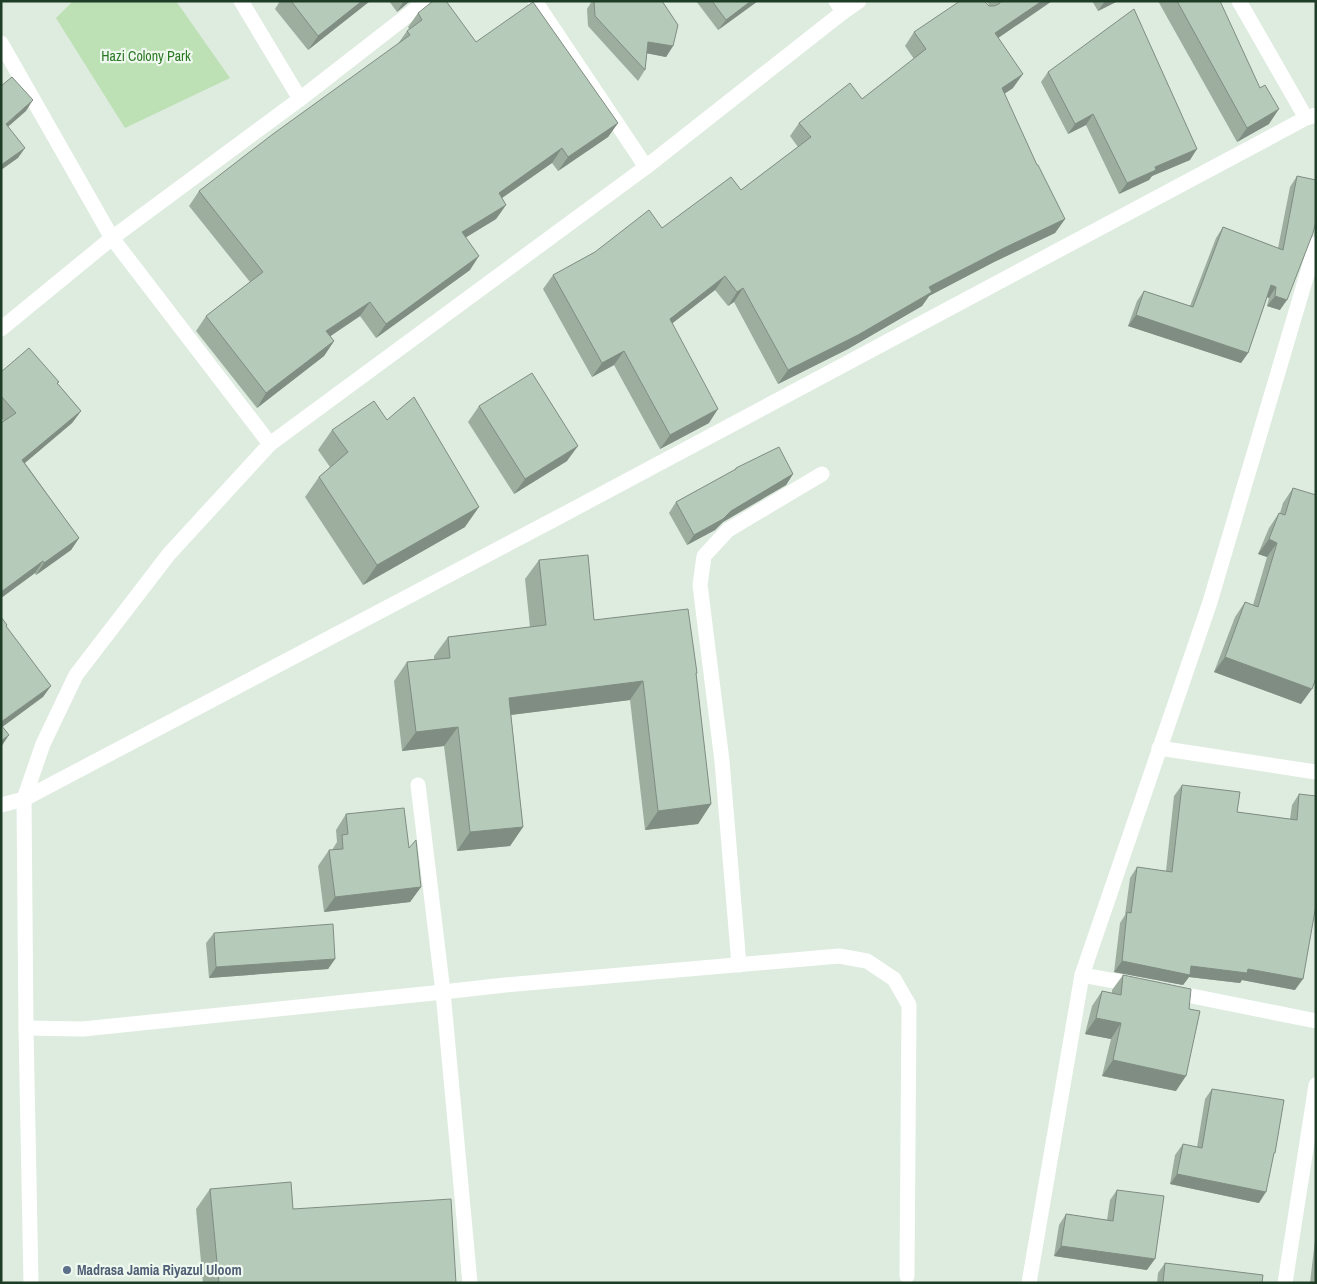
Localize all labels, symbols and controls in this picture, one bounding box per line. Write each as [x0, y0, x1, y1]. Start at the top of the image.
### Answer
park label: Hazi Colony Park [101, 47, 191, 65]
place label: Madrasa Jamia Riyazul Uloom [77, 1261, 242, 1279]
marker: Madrasa Jamia Riyazul Uloom [61, 1264, 73, 1276]

